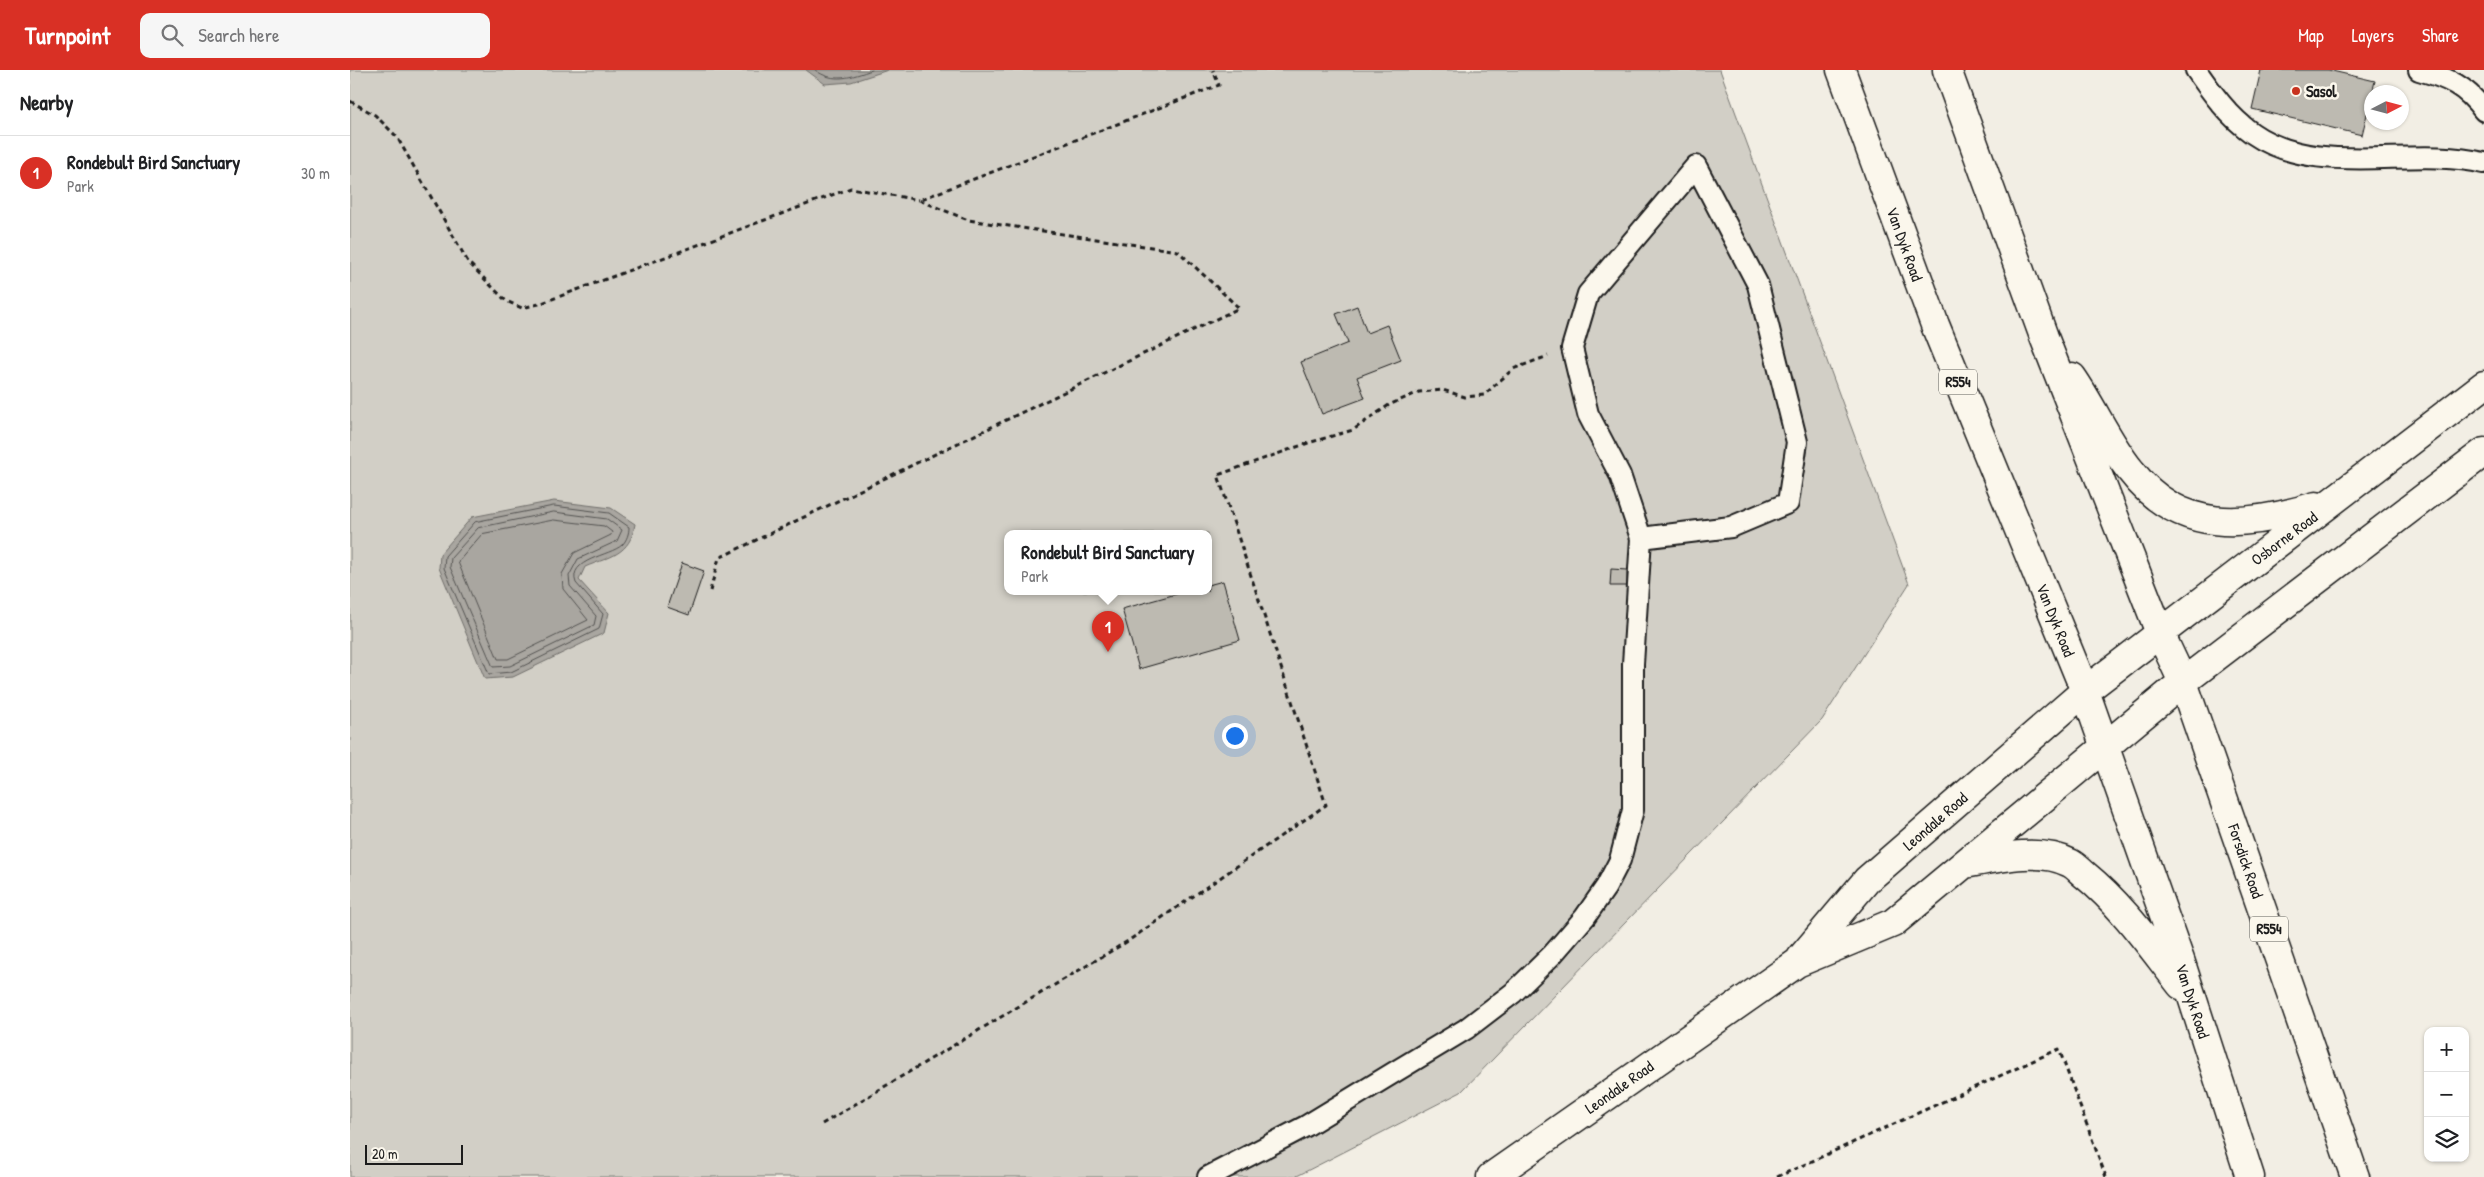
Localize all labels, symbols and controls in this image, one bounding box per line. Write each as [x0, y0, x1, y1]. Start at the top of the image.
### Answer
search box [140, 13, 490, 58]
text: Turnpoint [25, 19, 110, 51]
icon: search [158, 21, 186, 49]
text: Search here [198, 22, 280, 48]
text: Map [2298, 23, 2324, 48]
text: Layers [2352, 23, 2394, 48]
text: Share [2422, 23, 2459, 48]
place label: Sasol [2306, 80, 2337, 102]
marker: Sasol [2290, 85, 2302, 97]
north arrow [2364, 85, 2409, 130]
text: Nearby [20, 88, 73, 117]
text: Rondebult Bird Sanctuary [67, 149, 240, 175]
text: 1 [33, 162, 39, 184]
text: 30 m [301, 162, 330, 184]
text: Park [67, 175, 94, 197]
street label: Van Dyk Road [1881, 204, 1929, 284]
road number: R554 [1939, 370, 1977, 394]
street label: Osborne Road [2246, 506, 2322, 570]
popup [1004, 530, 1212, 595]
text: Rondebult Bird Sanctuary [1021, 539, 1195, 565]
text: Park [1021, 565, 1048, 587]
street label: Van Dyk Road [2031, 580, 2081, 660]
pin: 1 [1092, 611, 1124, 652]
your location [1222, 723, 1248, 749]
street label: Leondale Road [1898, 787, 1972, 855]
street label: Forsdick Road [2223, 820, 2269, 901]
road number: R554 [2250, 916, 2288, 942]
street label: Van Dyk Road [2171, 961, 2215, 1041]
map controls [2424, 1027, 2469, 1162]
button: + [2424, 1027, 2469, 1072]
street label: Leondale Road [1580, 1055, 1658, 1119]
button: − [2424, 1072, 2469, 1117]
button: layers [2424, 1117, 2469, 1162]
scale bar [365, 1142, 462, 1165]
text: 20 m [372, 1144, 398, 1163]

